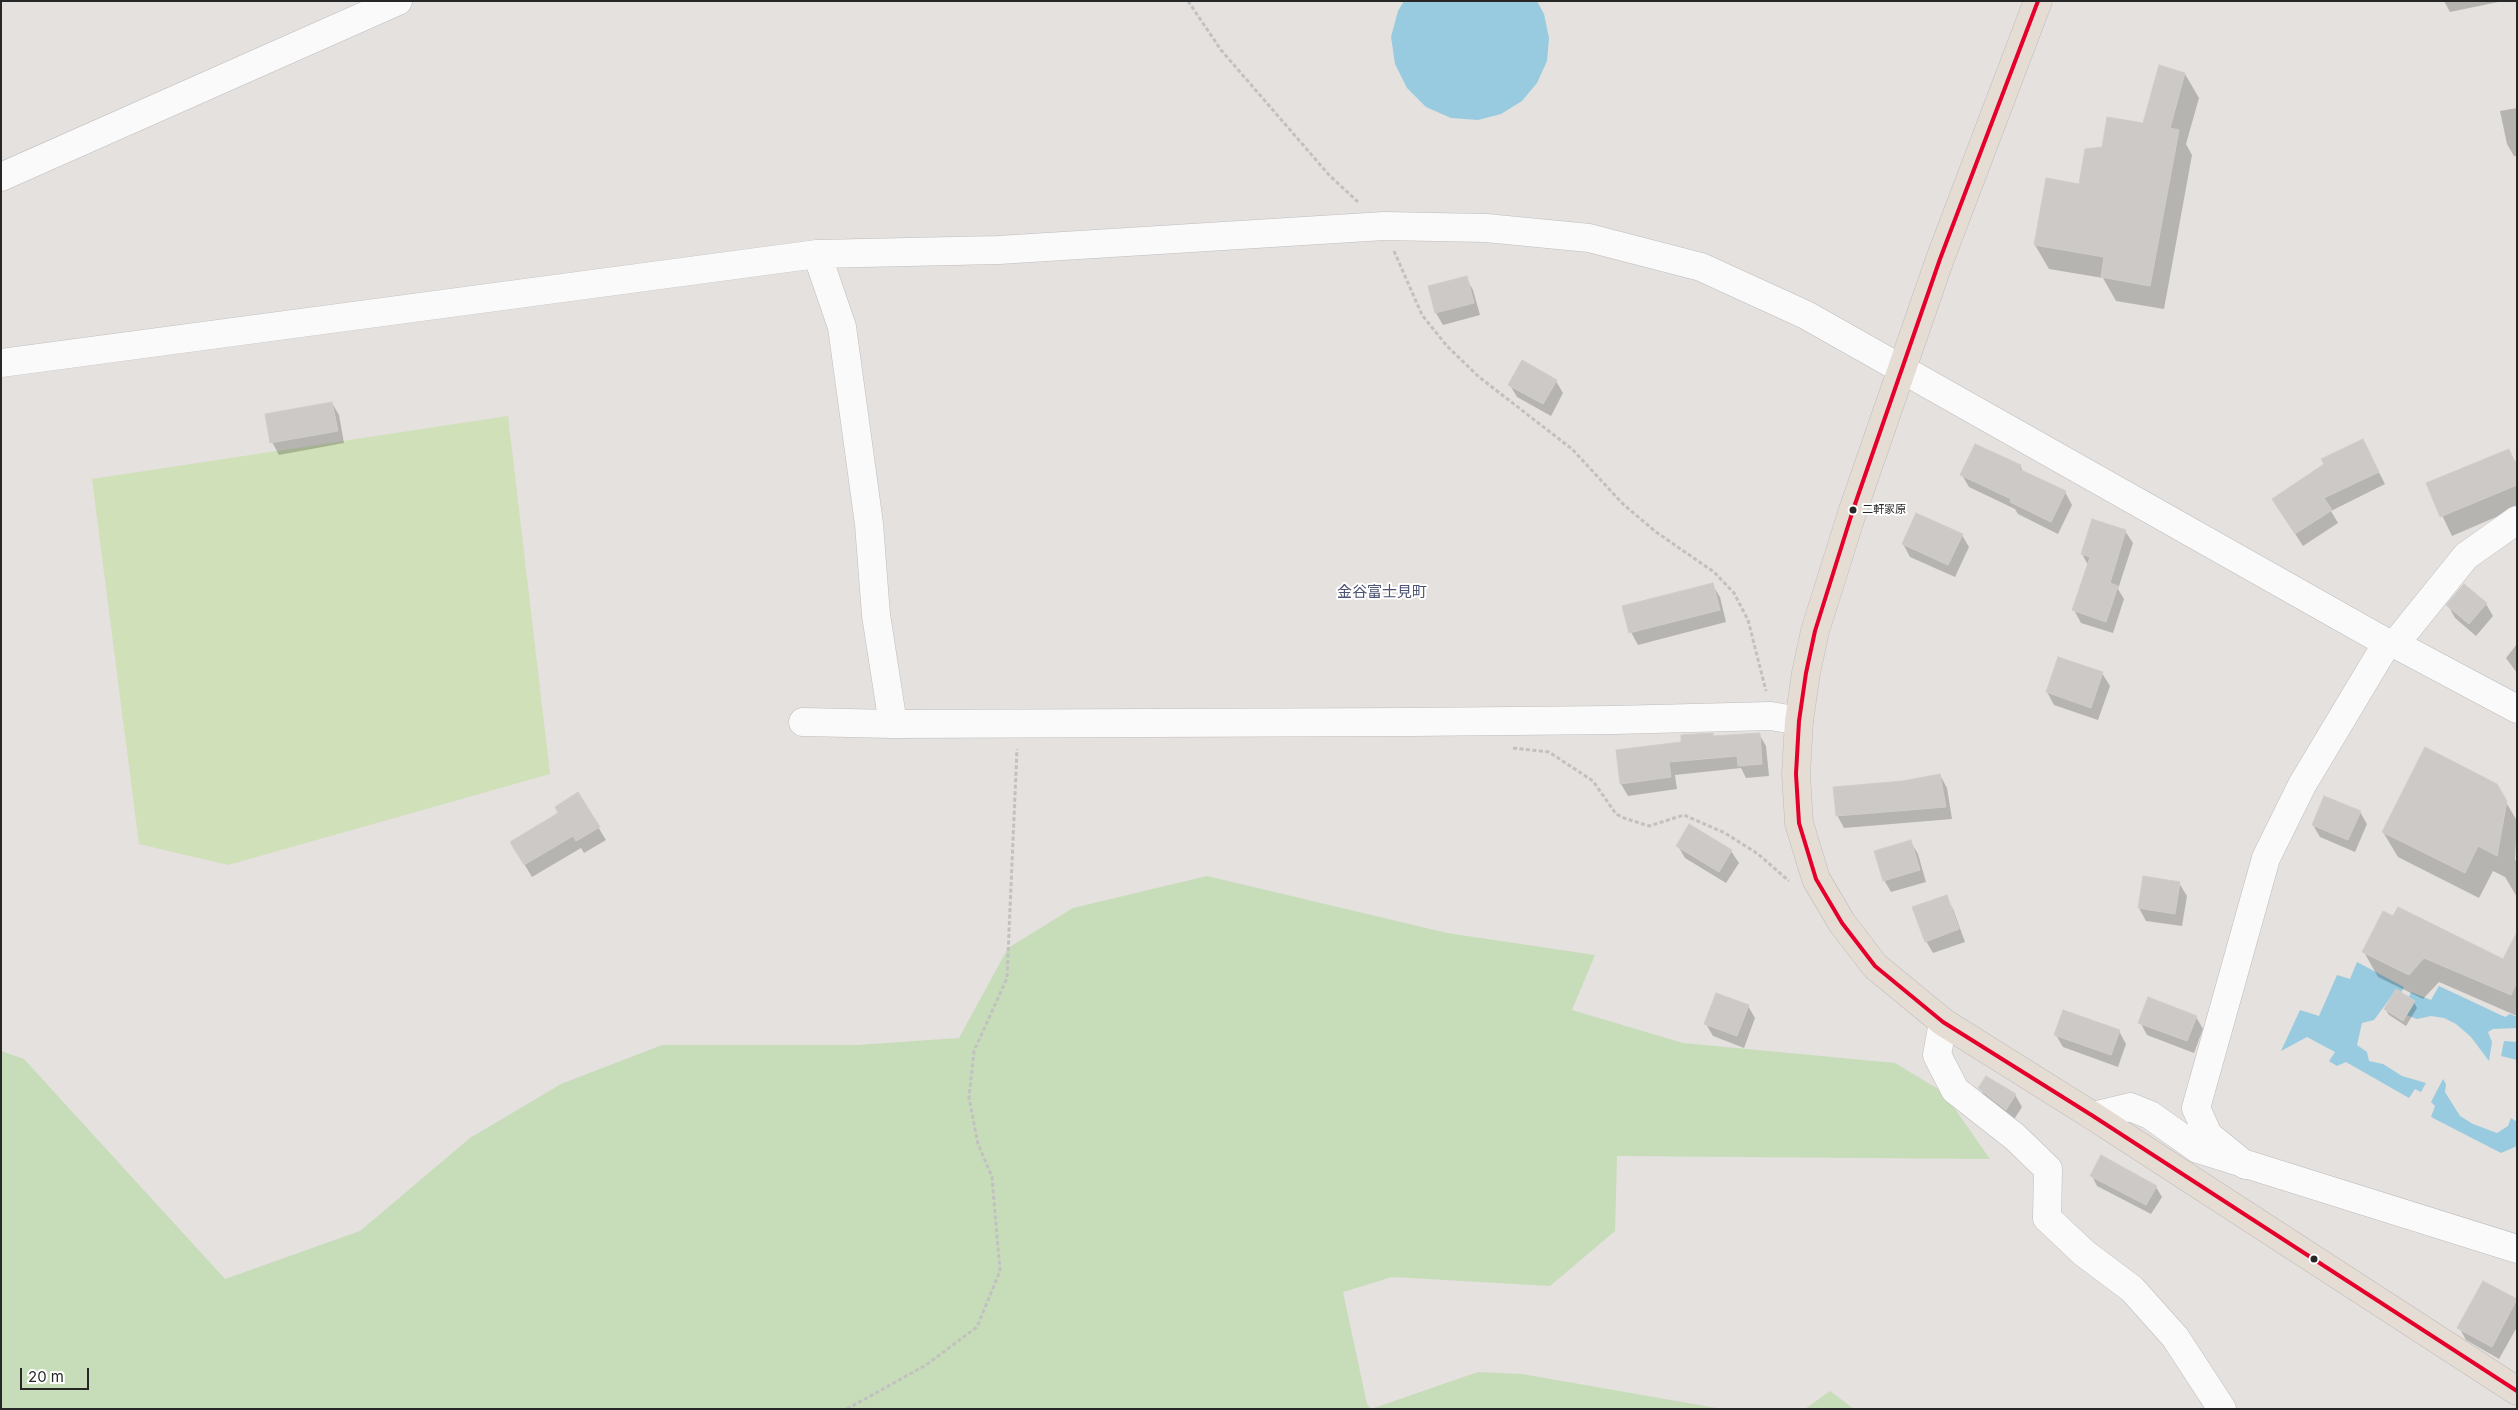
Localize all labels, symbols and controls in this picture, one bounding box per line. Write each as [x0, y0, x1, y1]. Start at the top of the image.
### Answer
place label: 二軒家原 [1862, 503, 1906, 517]
marker: 二軒家原 [1848, 505, 1858, 515]
district label: 金谷富士見町 [1337, 583, 1427, 601]
unlabelled marker [2309, 1254, 2319, 1264]
scale bar [22, 1358, 91, 1390]
text: 20 m [28, 1367, 64, 1386]

